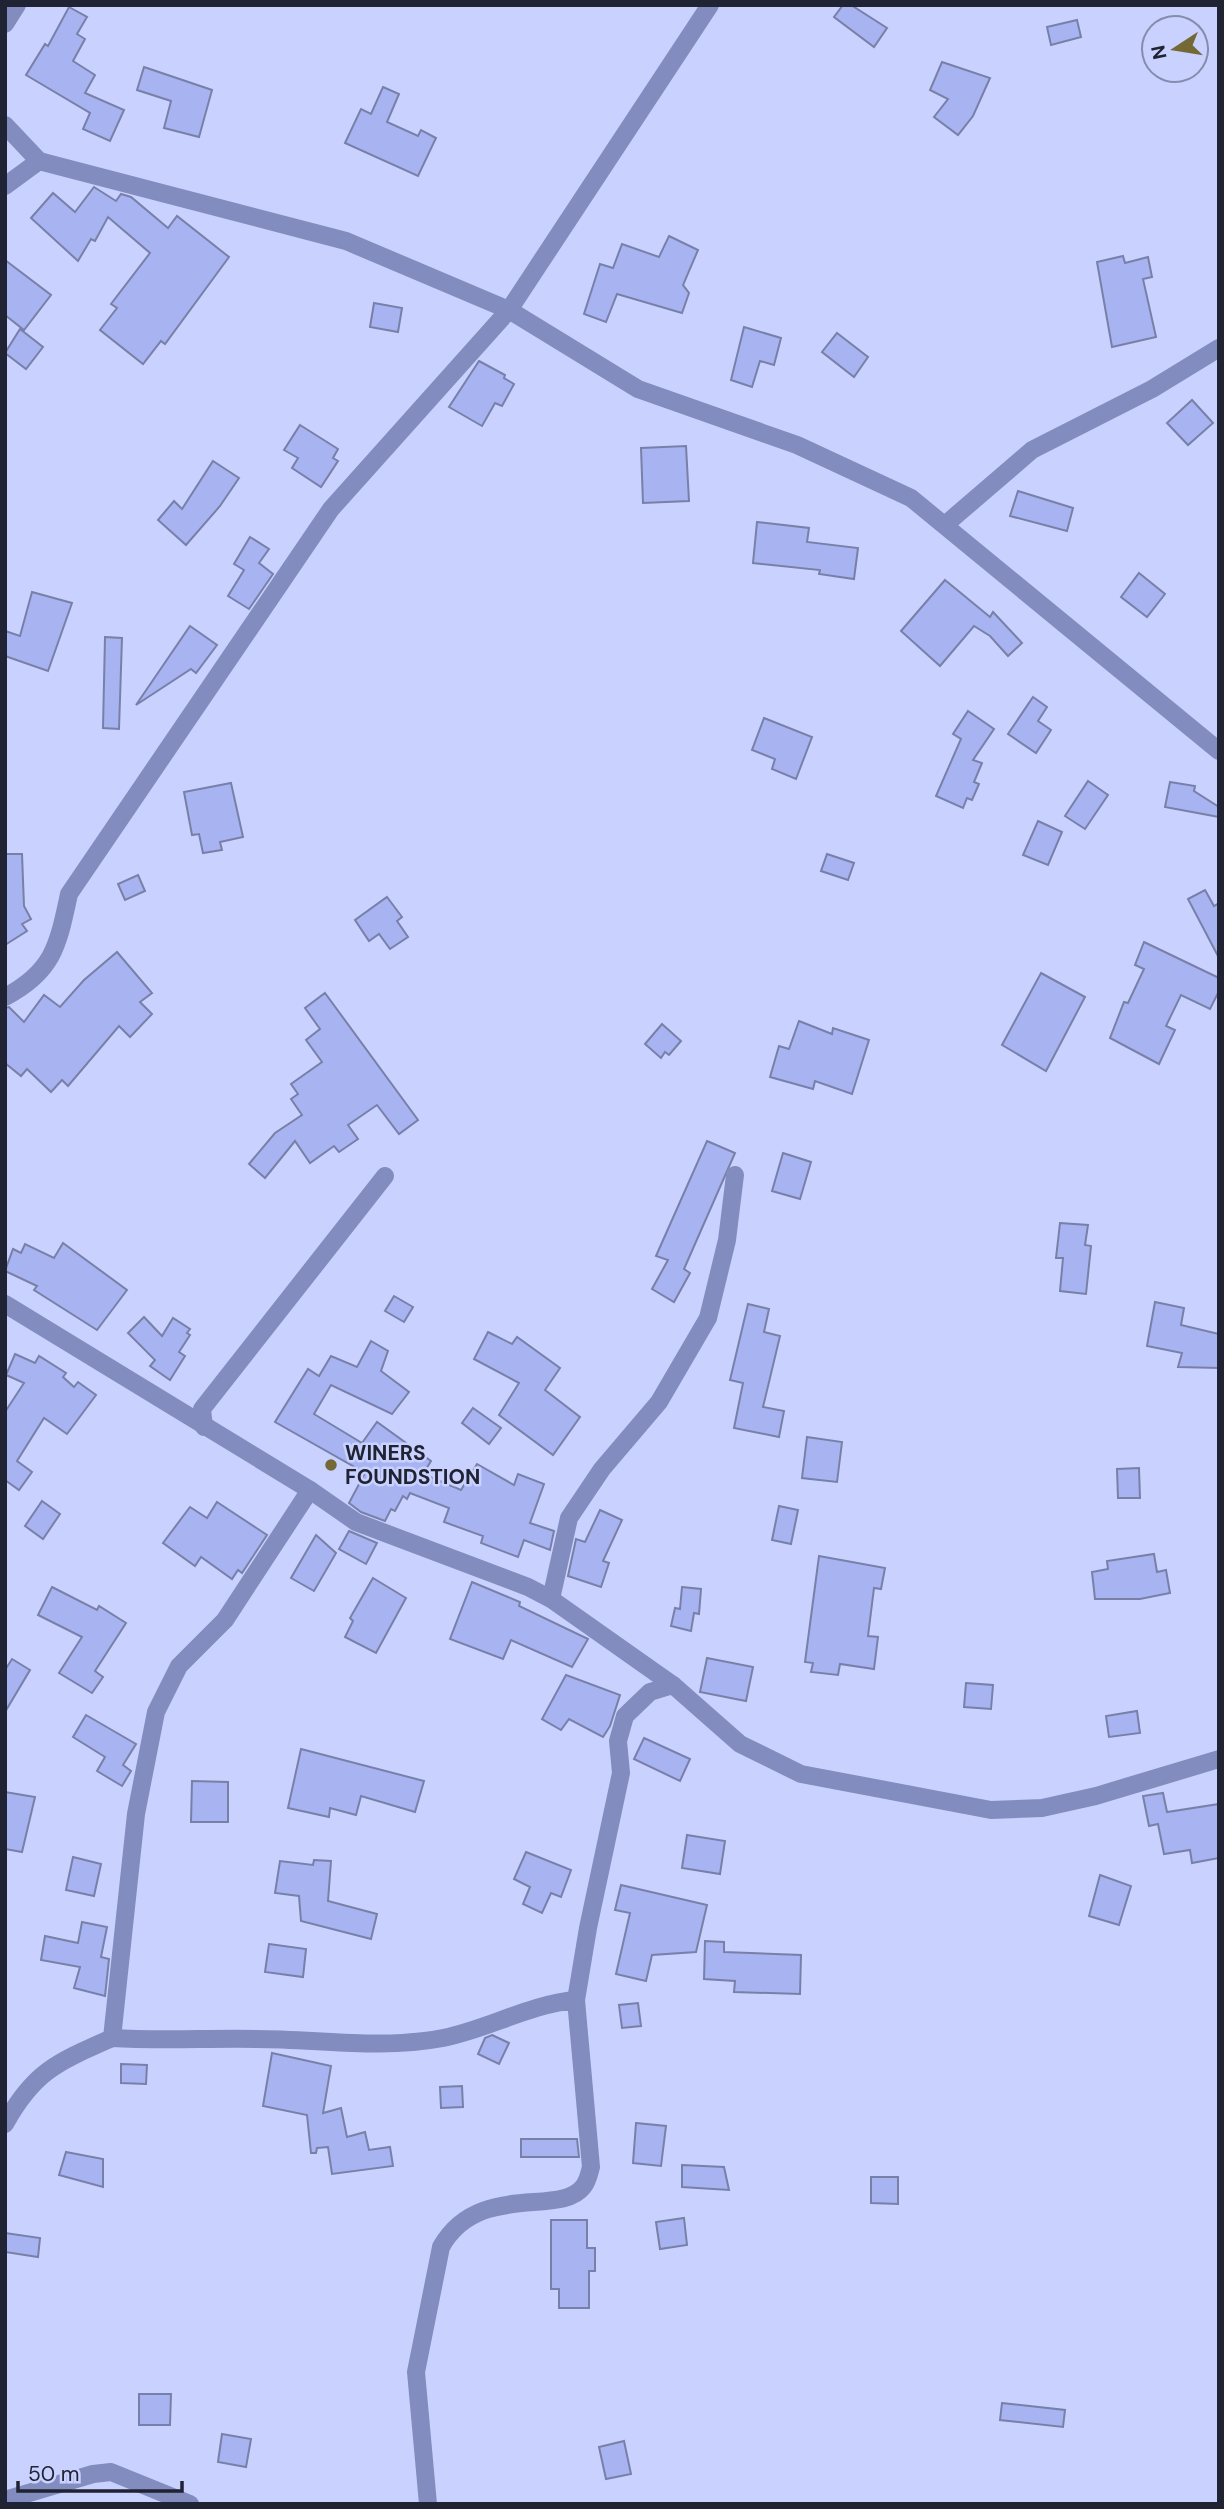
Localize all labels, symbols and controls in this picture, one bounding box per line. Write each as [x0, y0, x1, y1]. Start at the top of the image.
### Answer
north arrow [1140, 14, 1210, 84]
text: N [1145, 43, 1173, 62]
place label: WINERS FOUNDSTION [345, 1439, 480, 1491]
marker: WINERS FOUNDSTION [323, 1457, 339, 1473]
scale bar [18, 2450, 182, 2494]
text: 50 m [28, 2460, 79, 2488]

